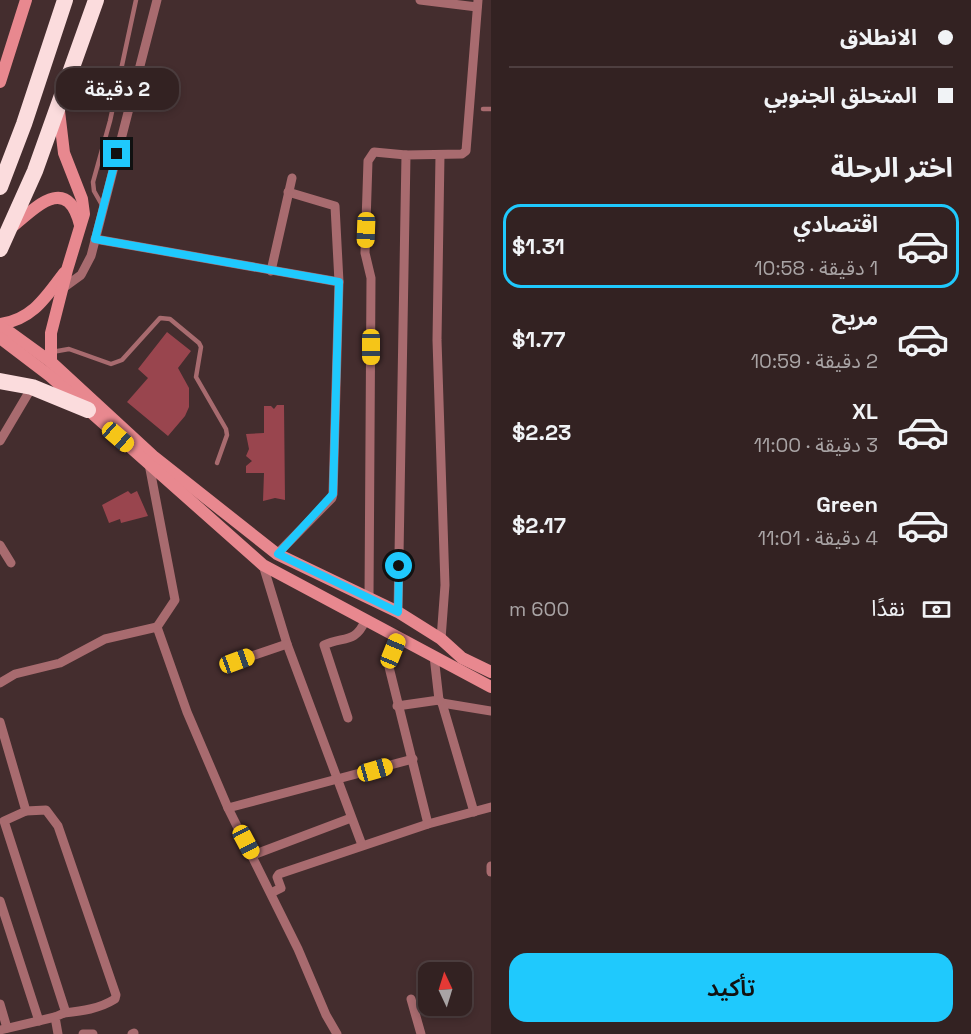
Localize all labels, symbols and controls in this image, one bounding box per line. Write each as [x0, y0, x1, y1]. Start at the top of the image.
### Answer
text: الانطلاق [840, 23, 917, 51]
callout: 2 دقيقة [56, 67, 178, 109]
text: 2 دقيقة [85, 76, 150, 102]
text: المتحلق الجنوبي [764, 81, 917, 109]
route end [103, 140, 130, 167]
text: اختر الرحلة [831, 150, 953, 185]
text: اقتصادي [793, 210, 878, 238]
car [356, 212, 376, 248]
icon: car [896, 219, 950, 273]
text: $1.31 [512, 232, 565, 260]
text: 1 دقيقة · 10:58 [754, 255, 878, 281]
text: مريح [832, 303, 878, 331]
icon: car [896, 312, 950, 366]
text: $1.77 [512, 325, 565, 353]
car [362, 329, 380, 365]
text: 2 دقيقة · 10:59 [751, 348, 878, 374]
text: XL [852, 397, 878, 425]
icon: car [896, 405, 950, 459]
car [99, 418, 137, 456]
text: $2.23 [512, 418, 571, 446]
text: 3 دقيقة · 11:00 [754, 432, 878, 458]
text: Green [816, 490, 878, 518]
icon: car [896, 498, 950, 552]
text: $2.17 [512, 511, 566, 539]
text: 4 دقيقة · 11:01 [758, 525, 878, 551]
route start [385, 552, 412, 579]
icon: cash [920, 593, 953, 626]
text: نقدًا [871, 594, 905, 622]
text: 600 m [509, 596, 569, 622]
car [378, 631, 408, 671]
car [217, 646, 257, 676]
car [355, 756, 395, 784]
car [230, 822, 262, 862]
button: تأكيد [509, 953, 953, 1022]
north arrow [418, 962, 472, 1016]
map controls [418, 962, 472, 1016]

